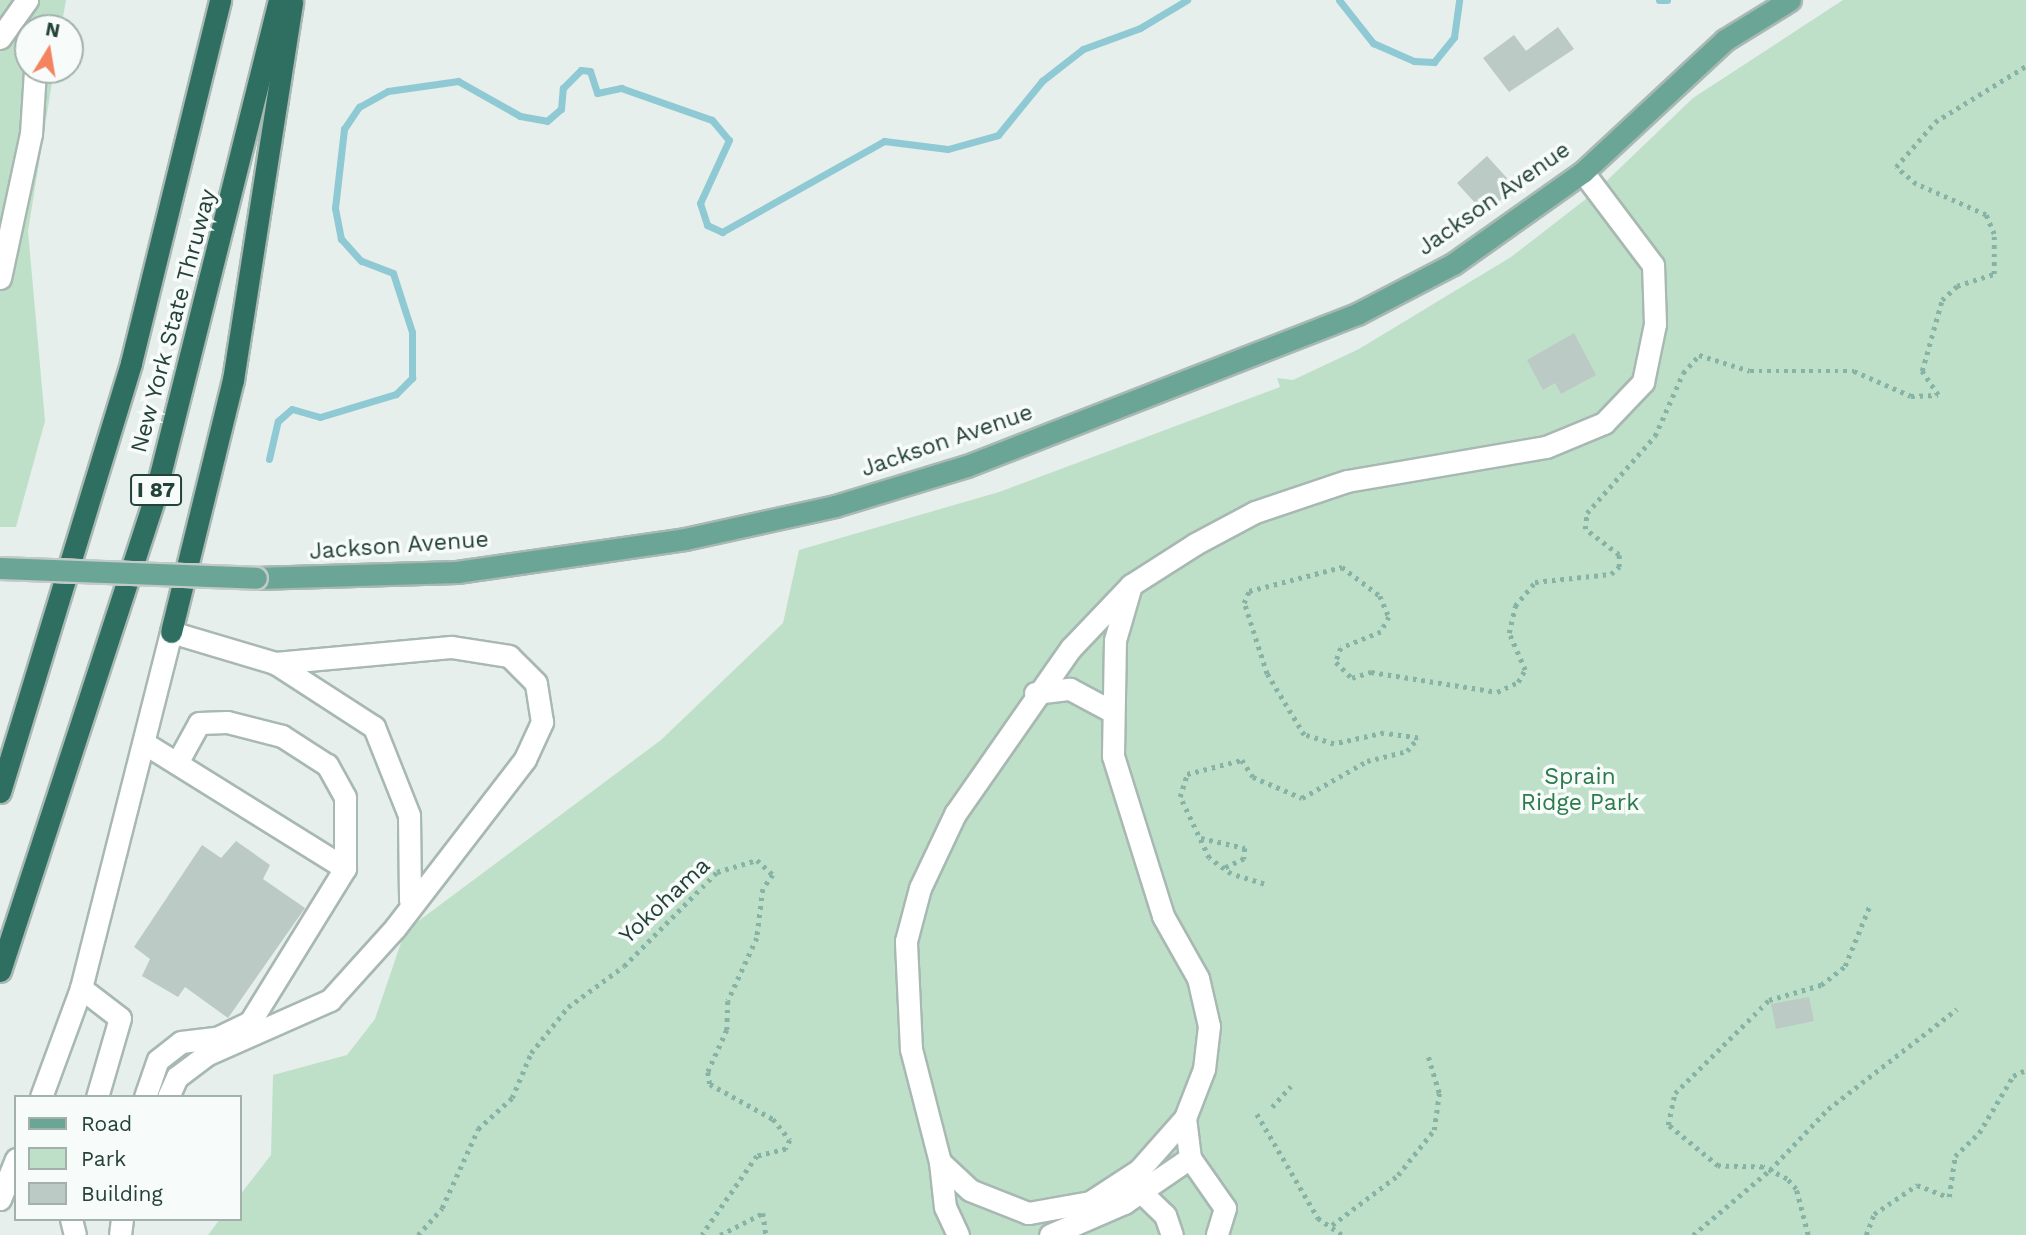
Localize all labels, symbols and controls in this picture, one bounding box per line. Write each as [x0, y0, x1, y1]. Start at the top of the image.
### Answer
north arrow [14, 14, 84, 84]
text: N [44, 17, 62, 42]
street label: Jackson Avenue [1412, 136, 1576, 262]
street label: New York State Thruway [125, 185, 223, 457]
street label: Jackson Avenue [857, 399, 1037, 483]
road number: I 87 [130, 472, 182, 508]
street label: Jackson Avenue [308, 526, 490, 566]
park label: Sprain Ridge Park [1521, 763, 1639, 817]
street label: Yokohama [614, 852, 716, 950]
legend [14, 1095, 242, 1221]
text: Road [81, 1111, 132, 1136]
text: Park [81, 1146, 126, 1171]
text: Building [81, 1181, 163, 1206]

